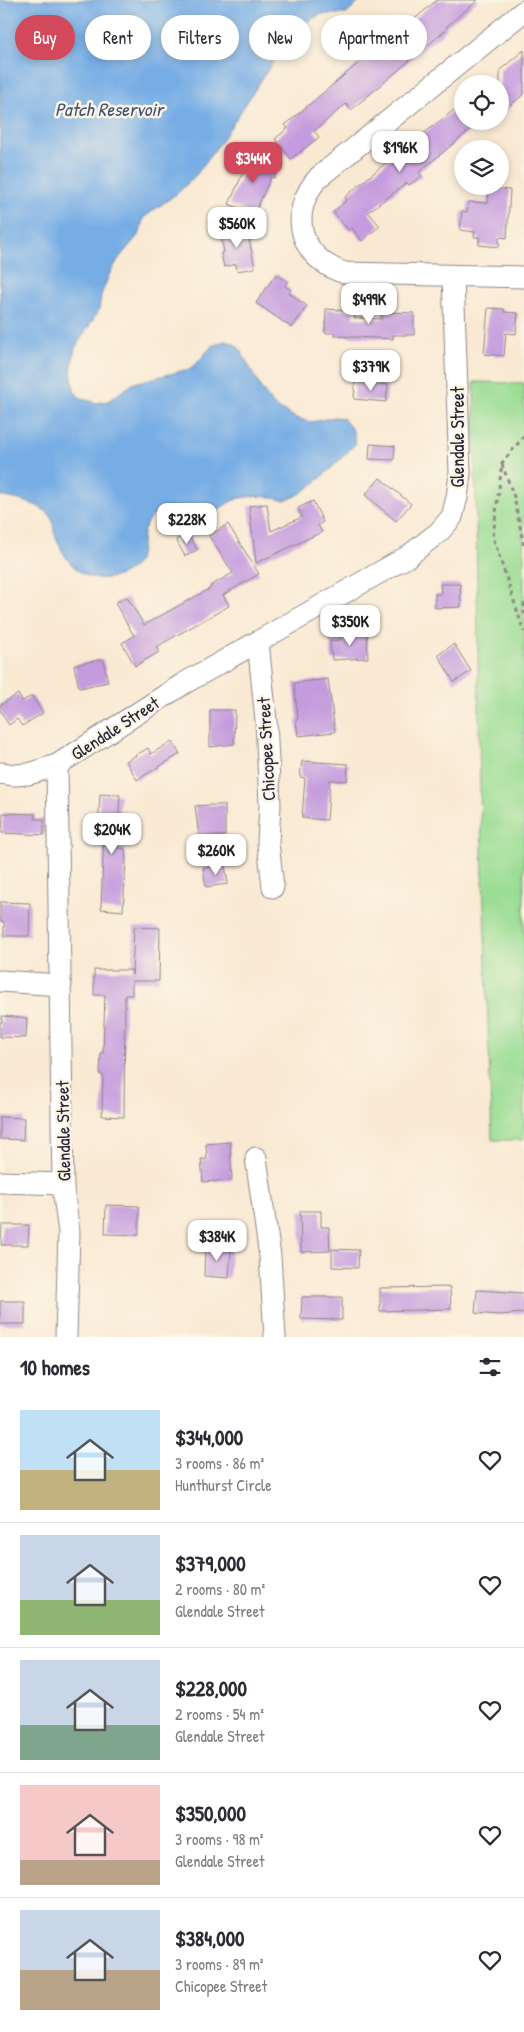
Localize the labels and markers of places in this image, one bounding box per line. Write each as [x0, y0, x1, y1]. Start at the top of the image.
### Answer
pin: $196K [365, 130, 435, 173]
pin: $344K [218, 142, 288, 184]
pin: $560K [202, 206, 272, 249]
pin: $499K [334, 282, 404, 325]
pin: $379K [336, 350, 406, 392]
pin: $228K [152, 502, 222, 545]
pin: $350K [315, 604, 385, 647]
pin: $204K [77, 812, 147, 855]
pin: $260K [181, 834, 251, 876]
pin: $384K [182, 1220, 252, 1262]

